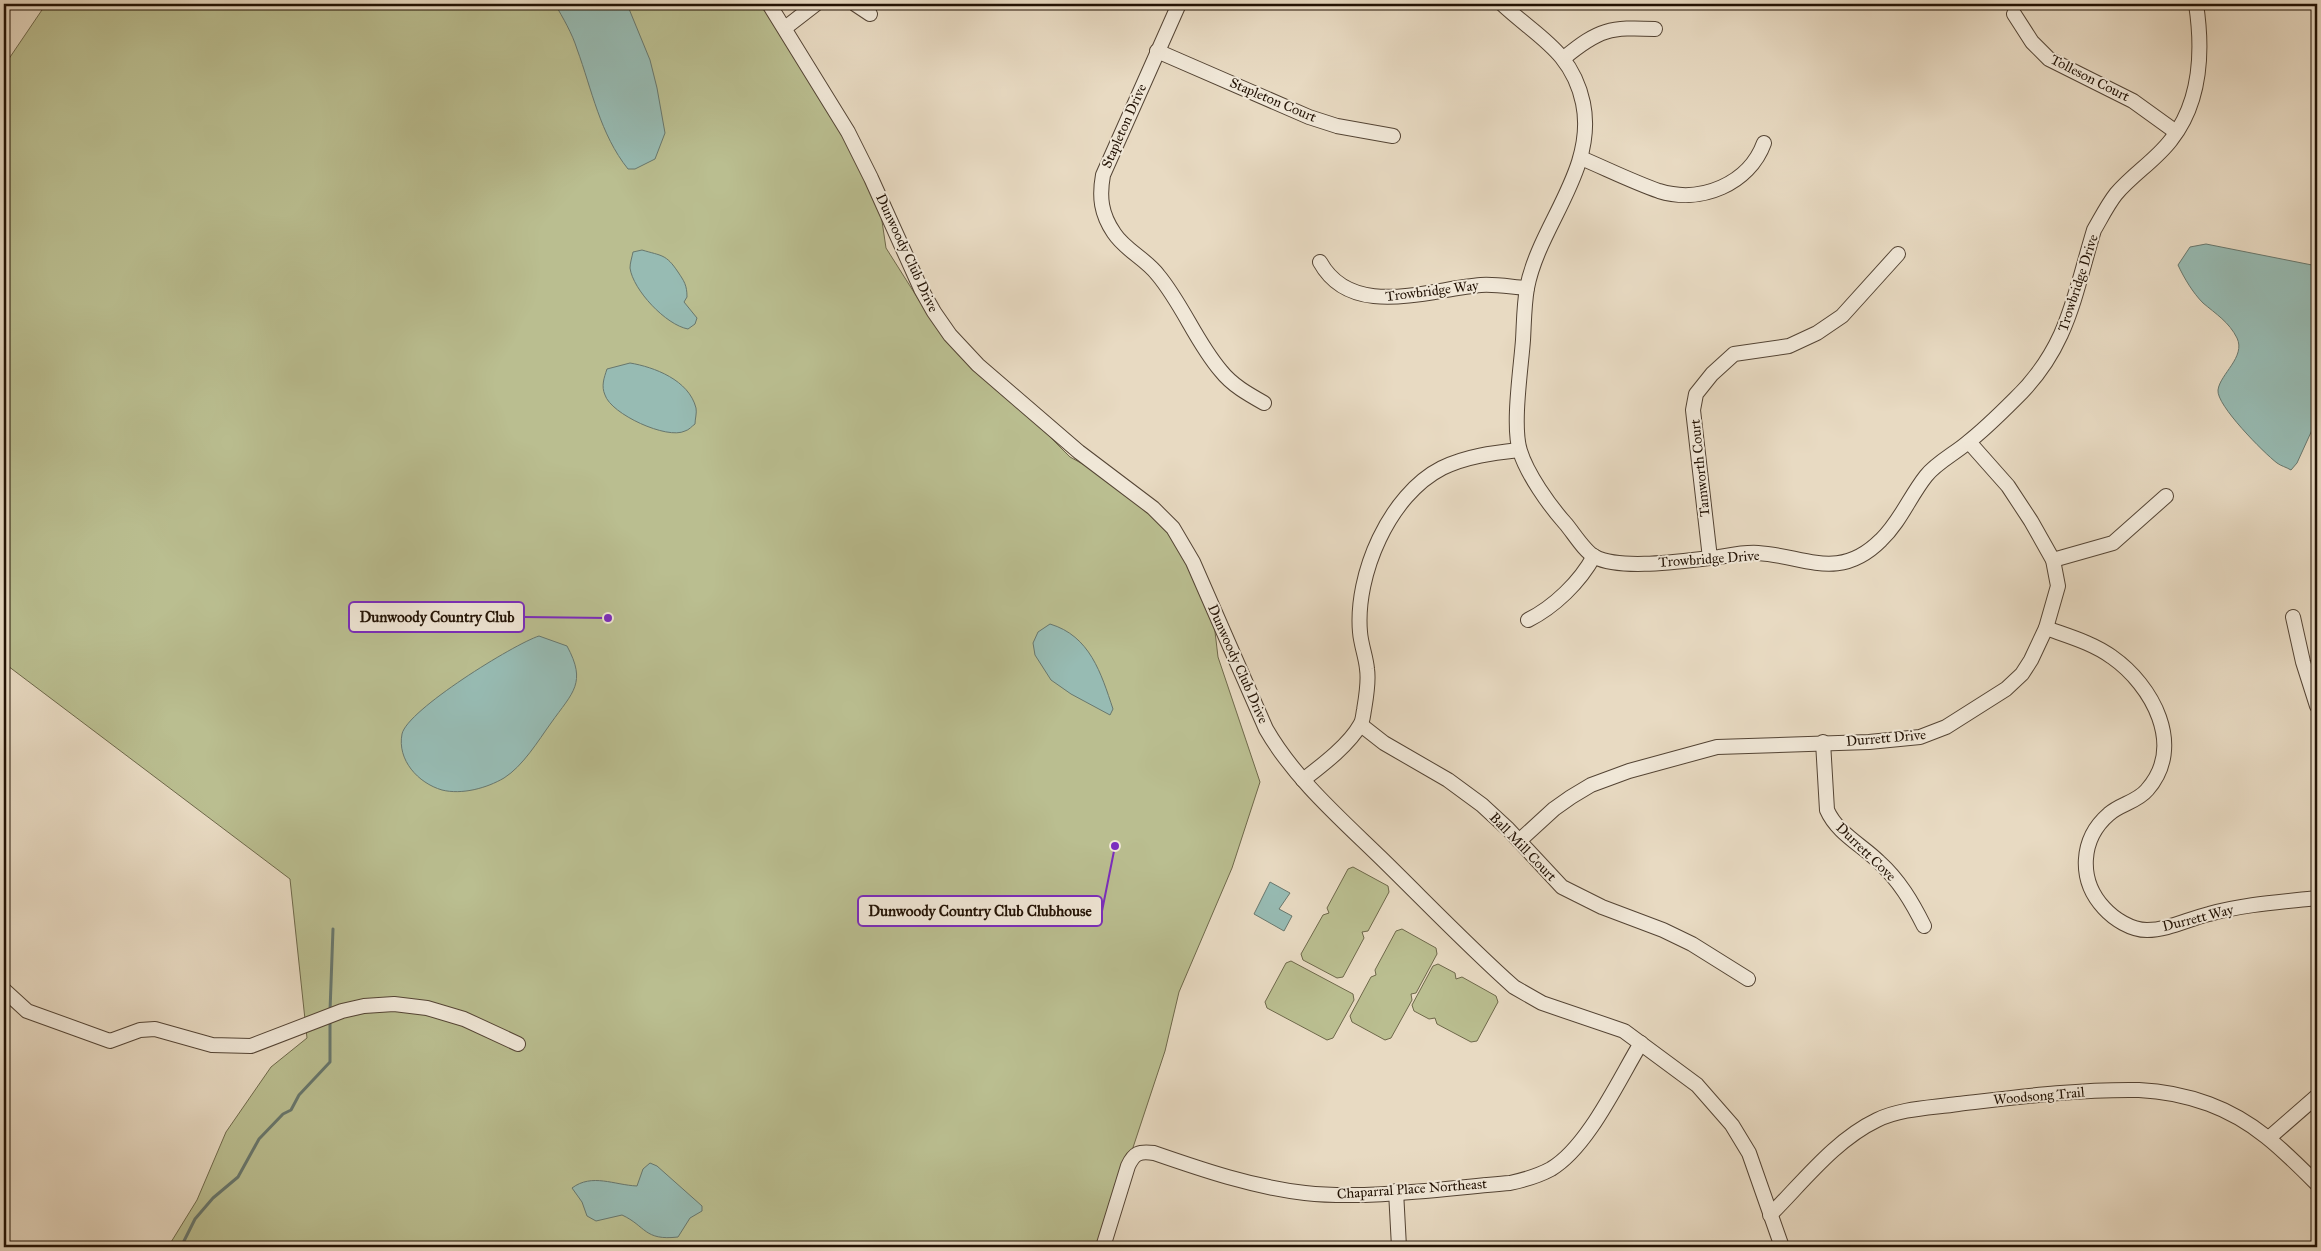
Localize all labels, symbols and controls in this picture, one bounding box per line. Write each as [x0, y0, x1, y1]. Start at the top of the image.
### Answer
street label: Tolleson Court [2048, 51, 2132, 105]
street label: Stapleton Court [1227, 74, 1319, 126]
street label: Stapleton Drive [1098, 81, 1150, 171]
street label: Dunwoody Club Drive [872, 191, 942, 315]
street label: Trowbridge Drive [2054, 232, 2102, 334]
street label: Trowbridge Way [1384, 277, 1480, 305]
street label: Tamworth Court [1686, 418, 1714, 518]
street label: Trowbridge Drive [1658, 547, 1760, 571]
callout: Dunwoody Country Club [349, 602, 524, 632]
street label: Dunwoody Club Drive [1204, 602, 1272, 726]
text: Dunwoody Country Club [359, 608, 515, 627]
street label: Durrett Drive [1845, 726, 1927, 750]
street label: Ball Mill Court [1486, 809, 1560, 885]
street label: Durrett Cove [1833, 819, 1900, 885]
callout: Dunwoody Country Club Clubhouse [858, 896, 1102, 926]
street label: Durrett Way [2161, 901, 2236, 935]
text: Dunwoody Country Club Clubhouse [868, 902, 1092, 921]
street label: Woodsong Trail [1993, 1084, 2086, 1108]
street label: Chaparral Place Northeast [1336, 1175, 1488, 1203]

